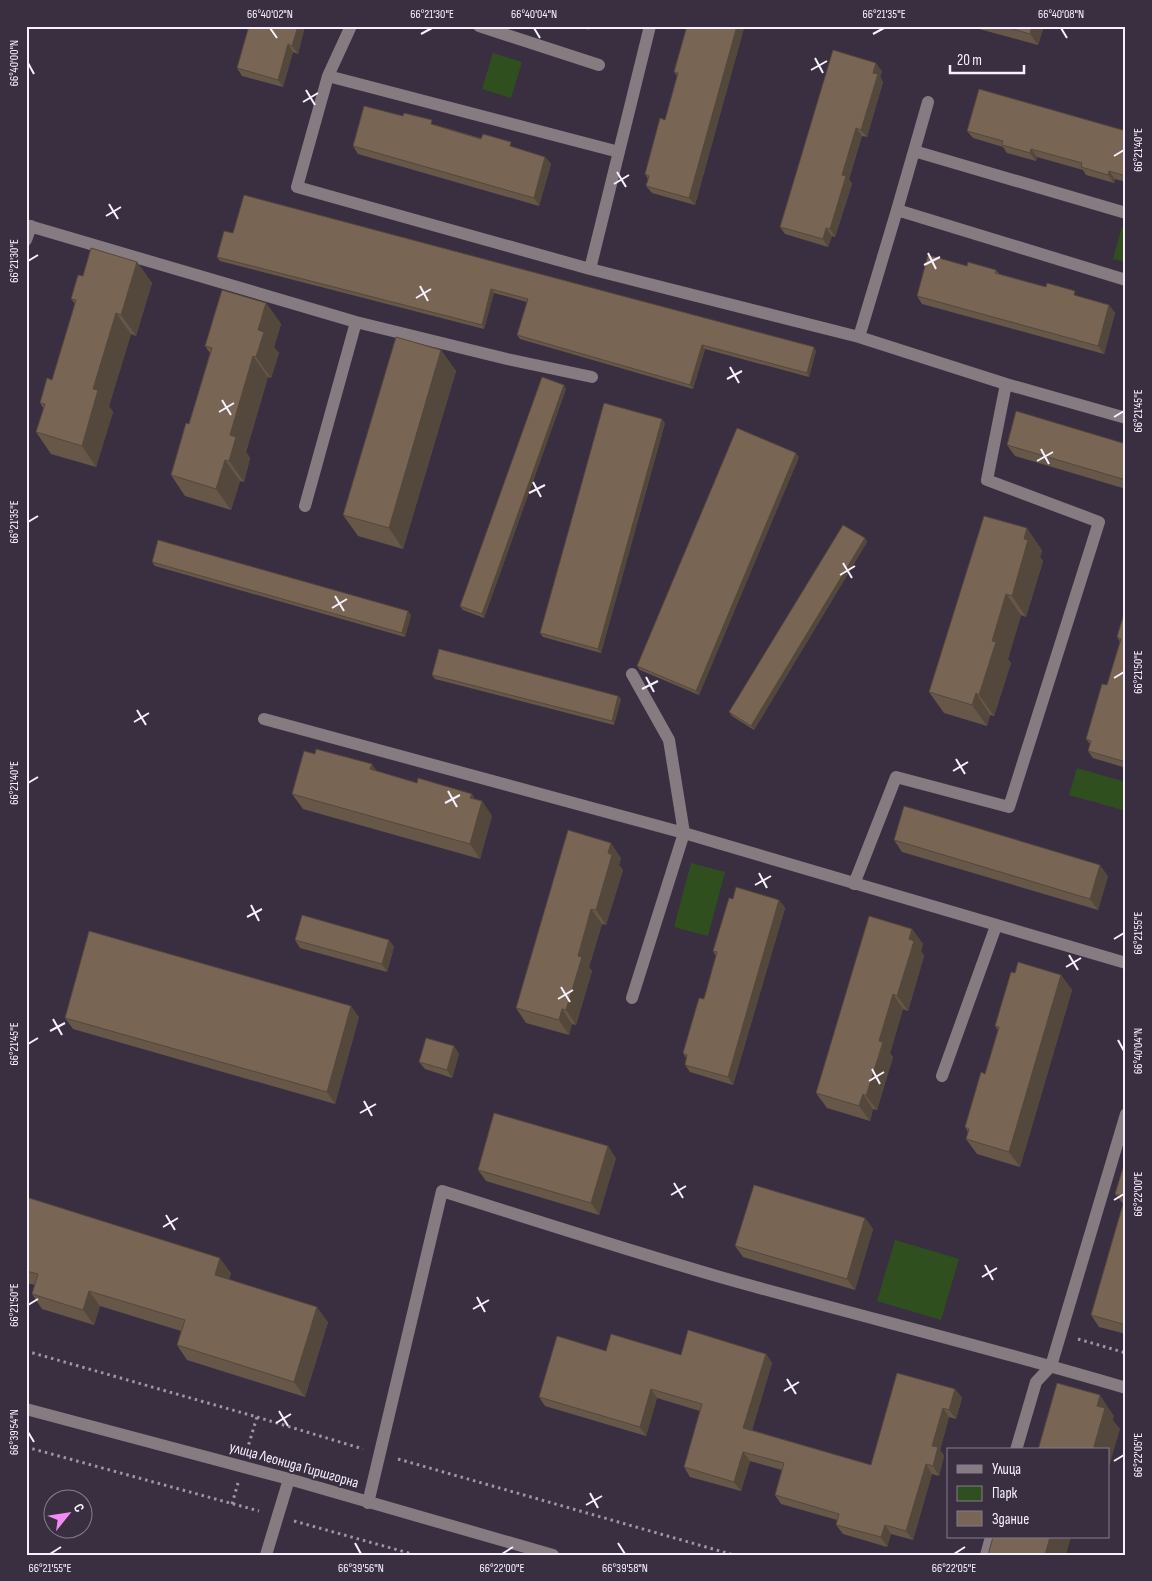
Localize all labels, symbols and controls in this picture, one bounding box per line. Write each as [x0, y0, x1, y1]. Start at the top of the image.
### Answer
text: 66°40'02"N [247, 7, 293, 22]
text: 66°21'30"E [410, 7, 454, 22]
text: 66°40'04"N [511, 7, 557, 22]
text: 66°21'35"E [862, 7, 906, 22]
text: 66°40'08"N [1038, 7, 1084, 22]
text: 66°40'00"N [7, 40, 22, 86]
scale bar [950, 42, 1023, 74]
text: 20 m [957, 51, 982, 70]
text: 66°21'40"E [1131, 128, 1146, 172]
text: 66°21'30"E [7, 239, 22, 283]
text: 66°21'45"E [1131, 389, 1146, 433]
text: 66°21'35"E [7, 500, 22, 544]
text: 66°21'50"E [1131, 650, 1146, 694]
text: 66°21'40"E [7, 761, 22, 805]
text: 66°21'55"E [1131, 911, 1146, 954]
text: 66°21'45"E [7, 1022, 22, 1066]
text: 66°40'04"N [1131, 1028, 1146, 1074]
text: 66°22'00"E [1131, 1171, 1146, 1217]
text: 66°21'50"E [7, 1283, 22, 1327]
text: 66°39'54"N [7, 1409, 22, 1455]
text: 66°22'05"E [1131, 1433, 1146, 1477]
street label: улица Леонида Гиршгорна [227, 1437, 361, 1493]
legend [947, 1448, 1110, 1538]
text: Улица [992, 1460, 1021, 1479]
text: Парк [992, 1484, 1018, 1503]
north arrow [42, 1488, 92, 1538]
text: С [70, 1500, 88, 1515]
text: Здание [992, 1510, 1029, 1529]
text: 66°21'55"E [29, 1561, 72, 1576]
text: 66°39'56"N [338, 1561, 384, 1576]
text: 66°22'00"E [479, 1561, 525, 1576]
text: 66°39'58"N [602, 1561, 648, 1576]
text: 66°22'05"E [932, 1561, 976, 1576]

